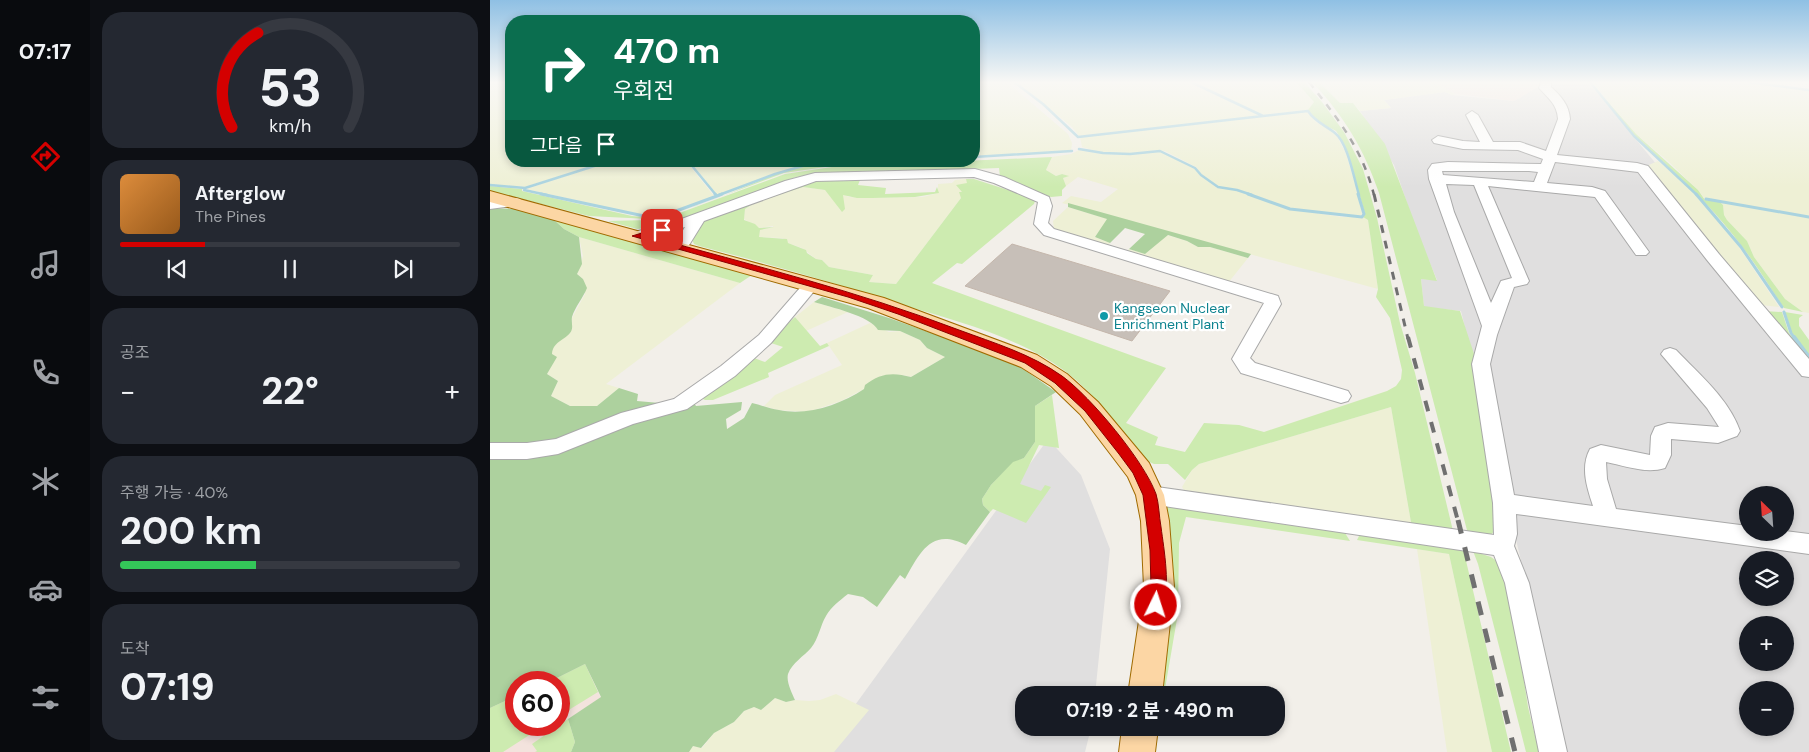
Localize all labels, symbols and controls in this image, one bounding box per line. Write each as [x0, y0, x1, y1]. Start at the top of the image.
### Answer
text: 470 m [613, 28, 720, 74]
icon: right [530, 35, 595, 100]
text: 07:17 [19, 37, 71, 66]
text: 53 [258, 54, 322, 122]
text: 우회전 [613, 76, 674, 105]
text: km/h [269, 114, 311, 138]
icon: arrive [592, 130, 620, 158]
text: 그다음 [530, 133, 582, 158]
icon: directions [28, 139, 63, 174]
text: Afterglow [195, 181, 286, 206]
text: The Pines [195, 206, 266, 227]
pin [641, 209, 683, 251]
icon: arrive [648, 216, 676, 244]
icon: music [28, 247, 63, 282]
icon: previous [163, 255, 191, 283]
icon: pause [276, 255, 304, 283]
icon: next [389, 255, 417, 283]
place label: Kangseon Nuclear Enrichment Plant [1114, 299, 1230, 333]
marker: Kangseon Nuclear Enrichment Plant [1098, 310, 1110, 322]
text: 공조 [120, 342, 149, 363]
icon: phone [28, 355, 63, 390]
text: 22° [261, 366, 319, 416]
text: − [120, 373, 135, 410]
text: + [445, 373, 460, 410]
icon: climate [28, 464, 63, 499]
text: 주행 가능 · 40% [120, 482, 228, 503]
north arrow [1739, 486, 1794, 541]
map controls [1739, 486, 1794, 736]
text: 200 km [120, 506, 262, 556]
button: layers [1739, 551, 1794, 606]
icon: car [28, 572, 63, 607]
position arrow [1129, 578, 1181, 630]
button: + [1739, 616, 1794, 671]
text: 도착 [120, 638, 149, 659]
text: 07:19 [120, 662, 215, 712]
speed limit sign: 60 [505, 671, 570, 736]
icon: filters [28, 680, 63, 715]
button: − [1739, 681, 1794, 736]
text: 07:19 · 2 분 · 490 m [1066, 698, 1234, 723]

